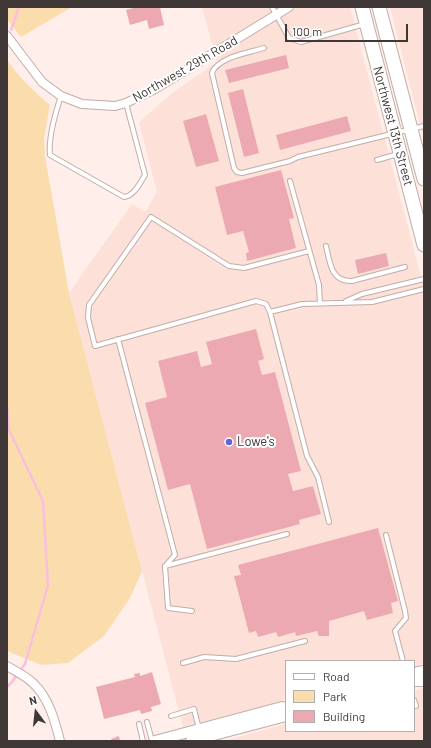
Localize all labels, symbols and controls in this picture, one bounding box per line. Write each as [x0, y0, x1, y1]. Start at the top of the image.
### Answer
scale bar [287, 16, 410, 42]
text: 100 m [292, 24, 322, 38]
street label: Northwest 29th Road [130, 33, 240, 105]
street label: Northwest 13th Street [370, 65, 416, 187]
place label: Lowe's [237, 434, 275, 450]
marker: Lowe's [224, 437, 234, 447]
legend [285, 660, 415, 732]
text: Road [323, 669, 350, 683]
text: Park [323, 689, 347, 703]
north arrow [16, 692, 56, 732]
text: N [28, 693, 38, 707]
text: Building [323, 709, 365, 723]

